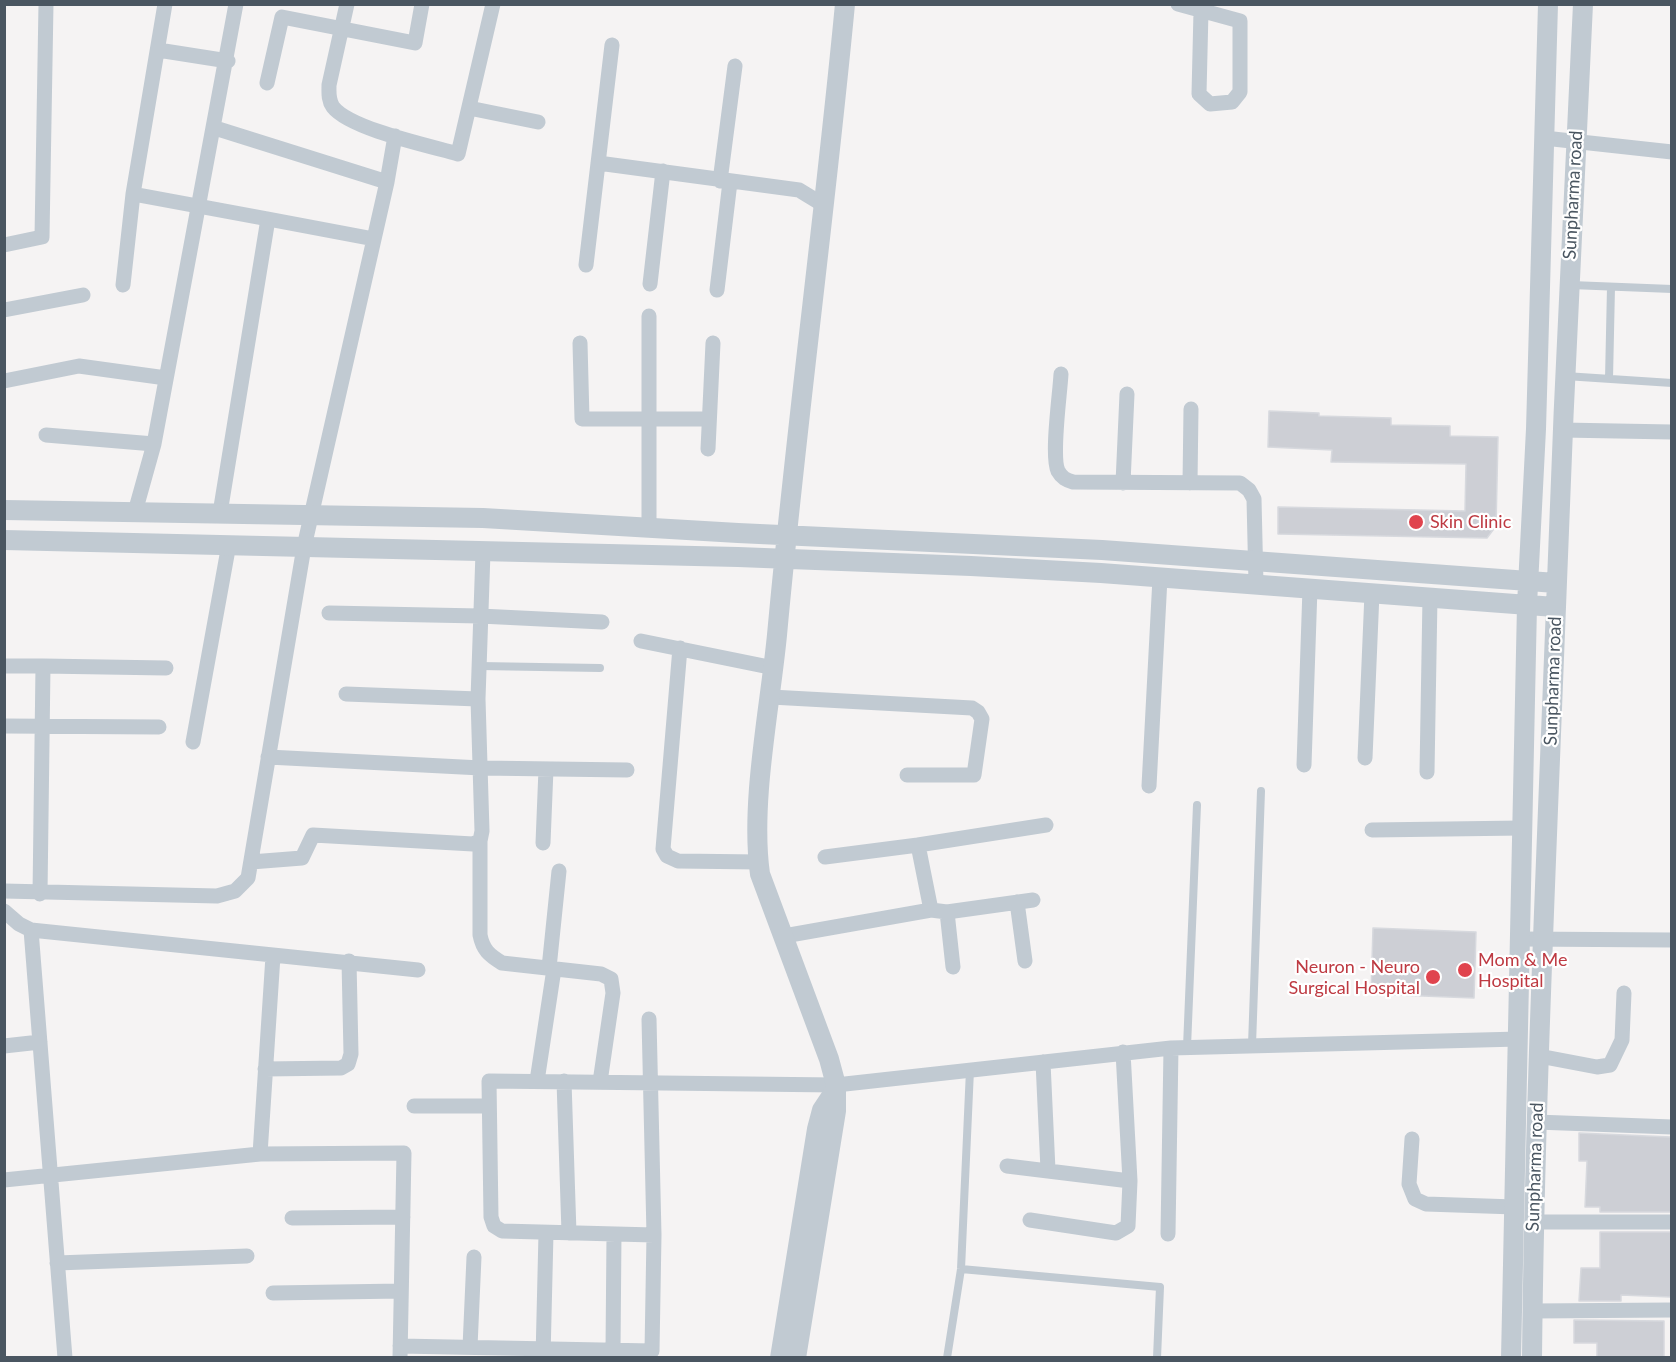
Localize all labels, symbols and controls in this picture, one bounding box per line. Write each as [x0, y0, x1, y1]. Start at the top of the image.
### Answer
street label: Sunpharma road [1559, 130, 1587, 260]
place label: Skin Clinic [1430, 511, 1511, 533]
marker: Skin Clinic [1407, 513, 1425, 531]
street label: Sunpharma road [1540, 616, 1566, 746]
place label: Mom & Me Hospital [1478, 949, 1567, 992]
place label: Neuron - Neuro Surgical Hospital [1288, 956, 1420, 998]
marker: Mom & Me Hospital [1456, 961, 1474, 979]
marker: Neuron - Neuro Surgical Hospital [1424, 968, 1442, 986]
street label: Sunpharma road [1522, 1102, 1548, 1232]

